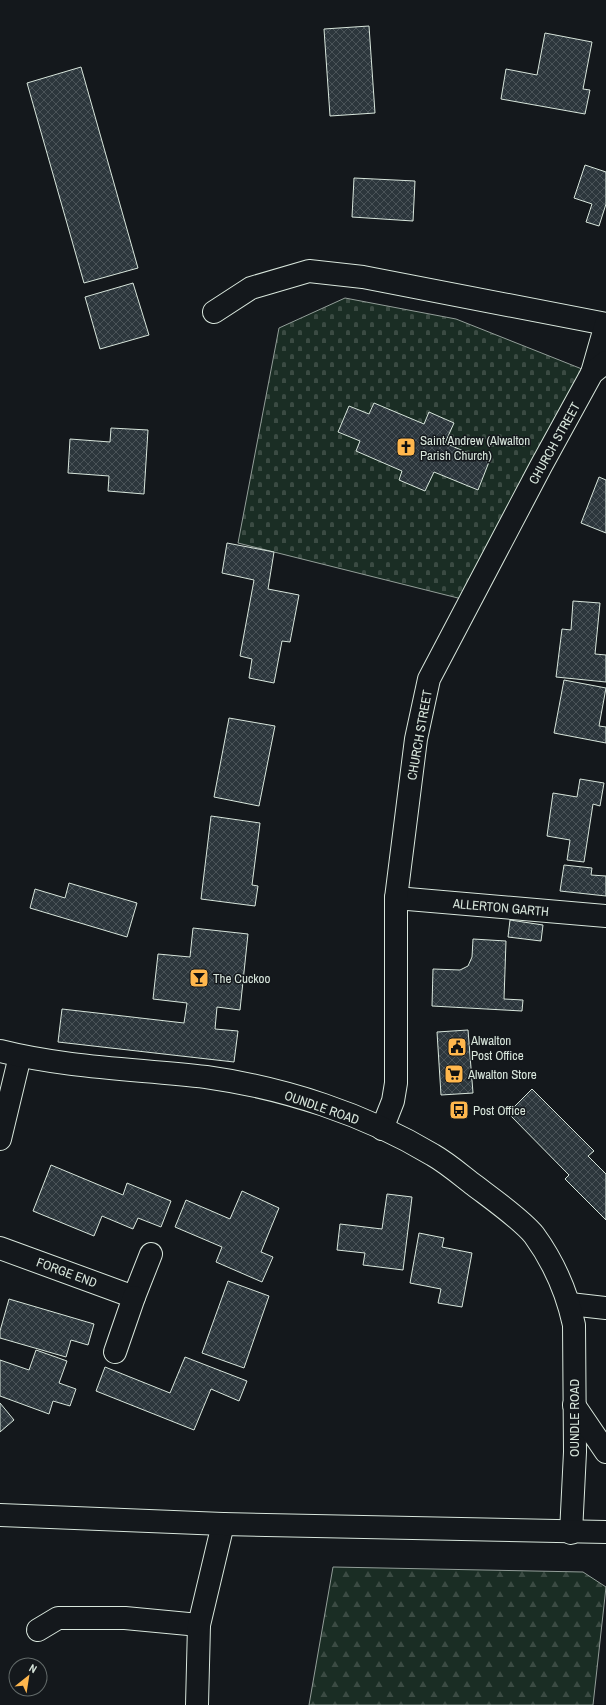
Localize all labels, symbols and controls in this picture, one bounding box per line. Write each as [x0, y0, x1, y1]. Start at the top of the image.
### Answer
street label: CHURCH STREET [525, 399, 584, 487]
place label: Saint Andrew (Alwalton Parish Church) [420, 432, 530, 464]
church icon: Saint Andrew (Alwalton Parish Church) [395, 436, 417, 458]
street label: CHURCH STREET [403, 688, 436, 781]
street label: ALLERTON GARTH [451, 895, 550, 920]
bar icon: The Cuckoo [188, 967, 210, 989]
place label: The Cuckoo [213, 970, 271, 987]
place label: Alwalton Post Office [470, 1032, 524, 1064]
public building icon: Alwalton Post Office [446, 1036, 468, 1058]
supermarket icon: Alwalton Store [443, 1063, 465, 1085]
place label: Alwalton Store [467, 1066, 537, 1083]
street label: OUNDLE ROAD [282, 1087, 362, 1128]
bus stop icon: Post Office [448, 1099, 470, 1121]
place label: Post Office [473, 1102, 526, 1119]
street label: FORGE END [34, 1254, 100, 1291]
street label: OUNDLE ROAD [566, 1379, 583, 1457]
north arrow [8, 1657, 48, 1697]
text: N [27, 1661, 39, 1676]

